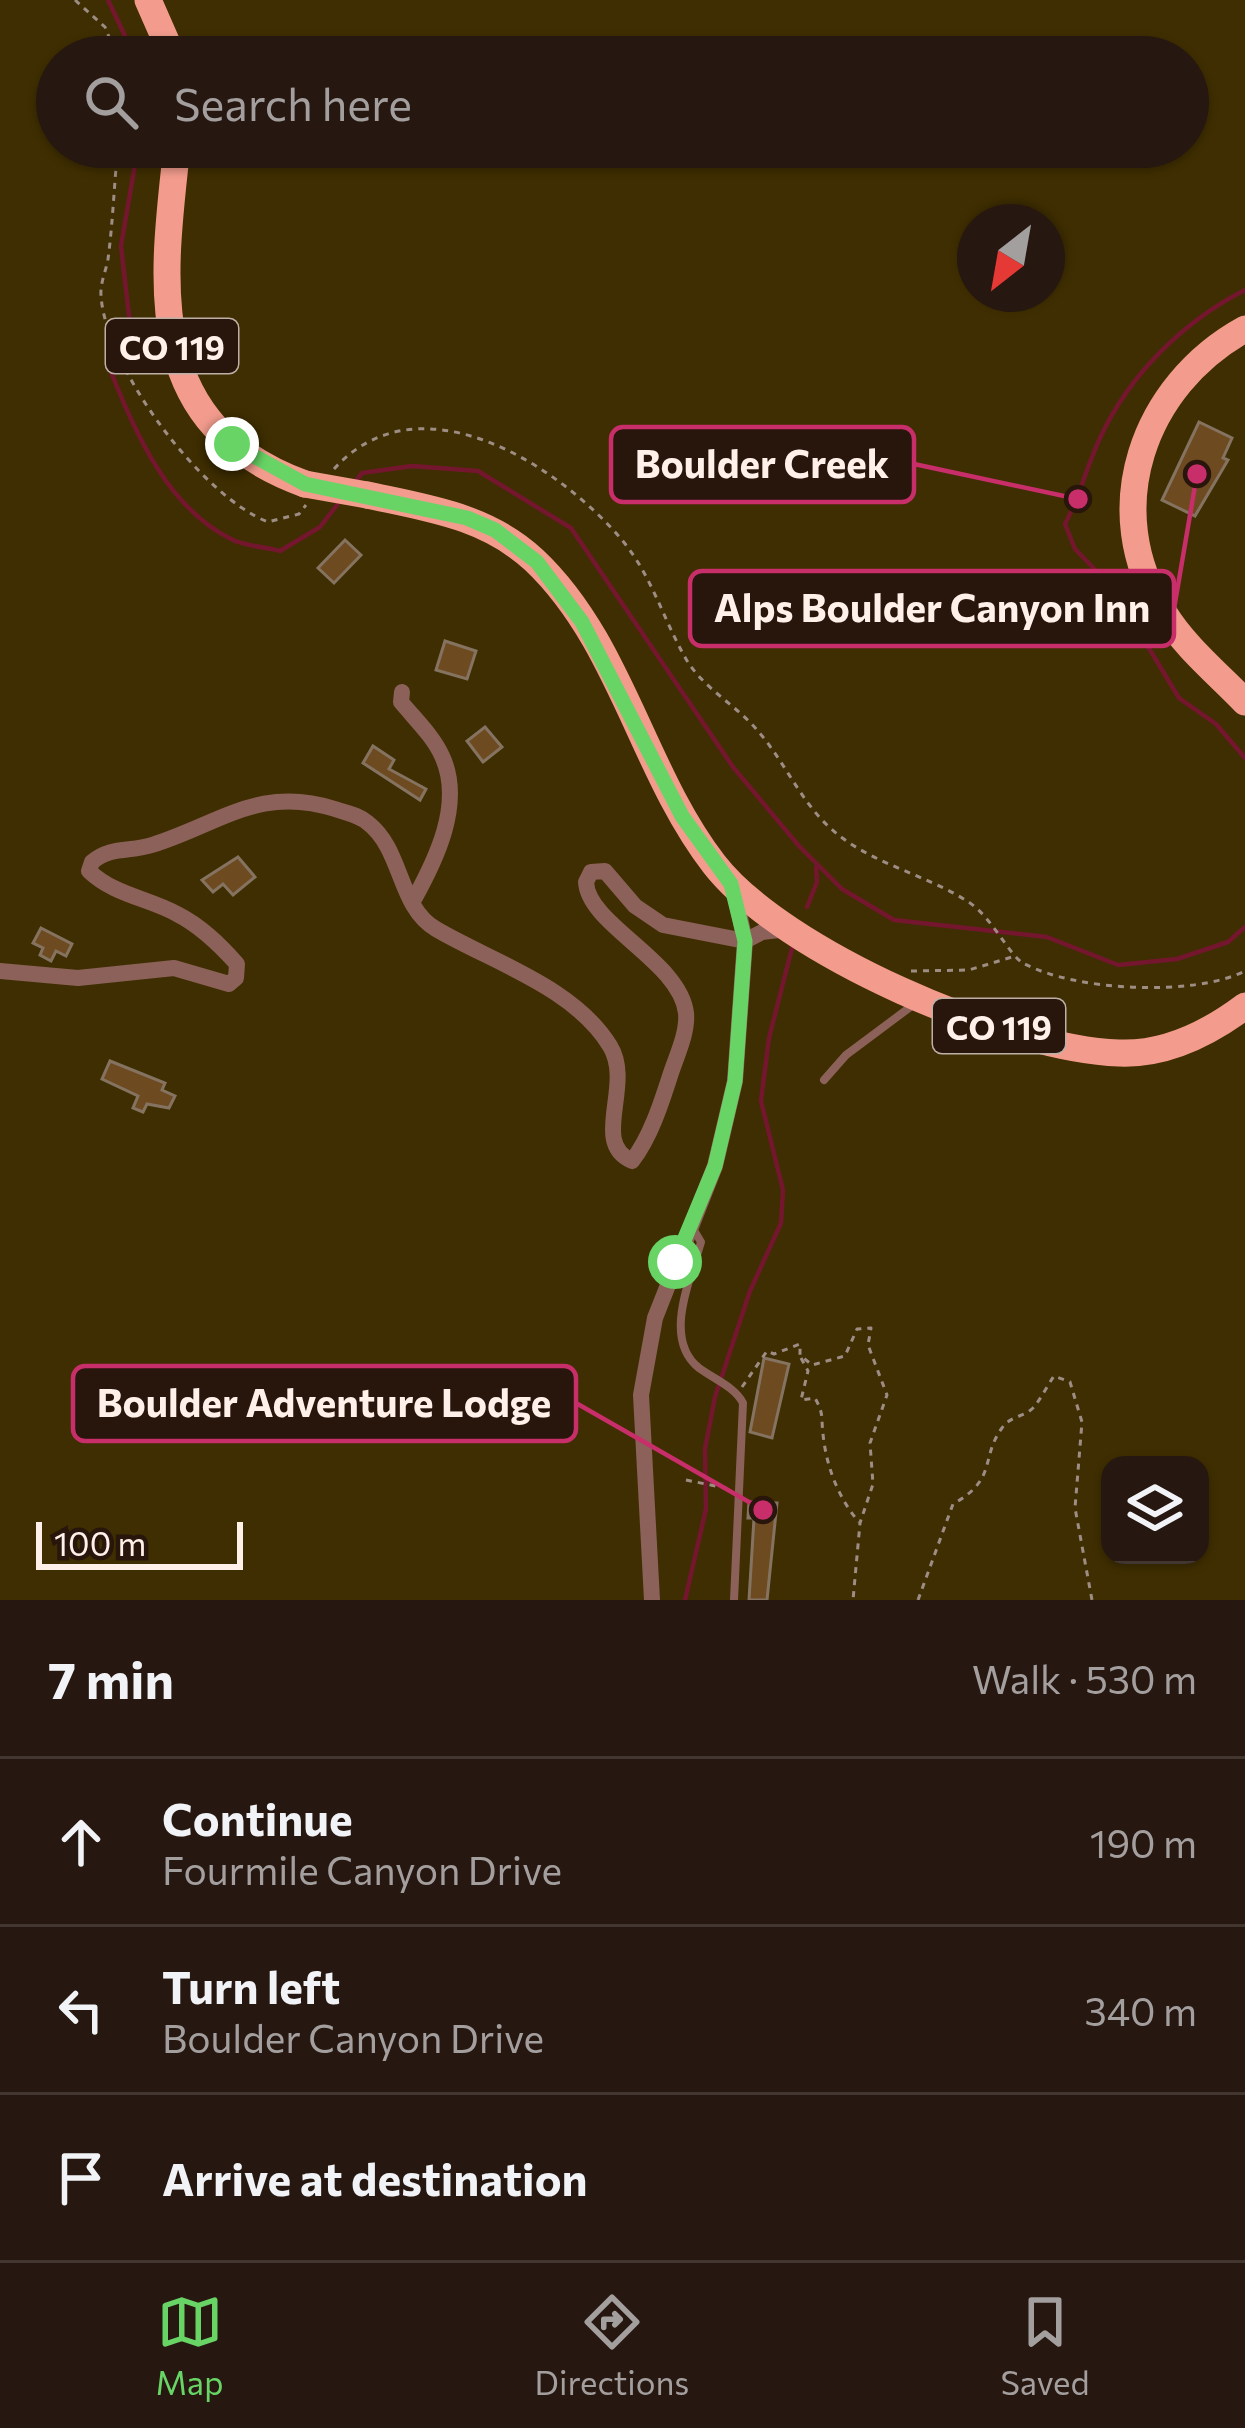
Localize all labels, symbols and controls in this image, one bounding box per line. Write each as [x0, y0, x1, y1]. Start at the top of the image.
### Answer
search box [36, 36, 1209, 168]
icon: search [78, 69, 144, 135]
text: Search here [174, 75, 412, 130]
north arrow [957, 204, 1065, 312]
road number: CO 119 [106, 319, 238, 373]
route end [205, 417, 259, 471]
callout: Boulder Creek [611, 427, 914, 502]
text: Boulder Creek [635, 438, 889, 486]
callout: Alps Boulder Canyon Inn [690, 571, 1174, 646]
text: Alps Boulder Canyon Inn [714, 582, 1150, 630]
road number: CO 119 [933, 999, 1065, 1053]
route start [648, 1235, 702, 1289]
callout: Boulder Adventure Lodge [73, 1366, 576, 1441]
text: Boulder Adventure Lodge [97, 1377, 551, 1425]
map controls [1101, 1456, 1209, 1564]
button: layers [1101, 1456, 1209, 1564]
scale bar [36, 1516, 243, 1569]
text: 100 m [54, 1522, 146, 1563]
text: 7 min [48, 1647, 174, 1710]
text: Walk · 530 m [972, 1654, 1197, 1702]
text: Continue [162, 1790, 353, 1845]
icon: ahead [48, 1809, 114, 1875]
text: 190 m [1090, 1818, 1197, 1866]
text: Fourmile Canyon Drive [162, 1845, 562, 1893]
text: Turn left [162, 1958, 340, 2013]
icon: left [48, 1977, 114, 2043]
text: 340 m [1084, 1986, 1197, 2034]
text: Boulder Canyon Drive [162, 2013, 544, 2061]
icon: arrive [48, 2145, 114, 2211]
text: Arrive at destination [162, 2150, 588, 2205]
tab: Map [156, 2289, 224, 2402]
tab: Directions [535, 2289, 689, 2402]
tab: Saved [1000, 2289, 1089, 2402]

